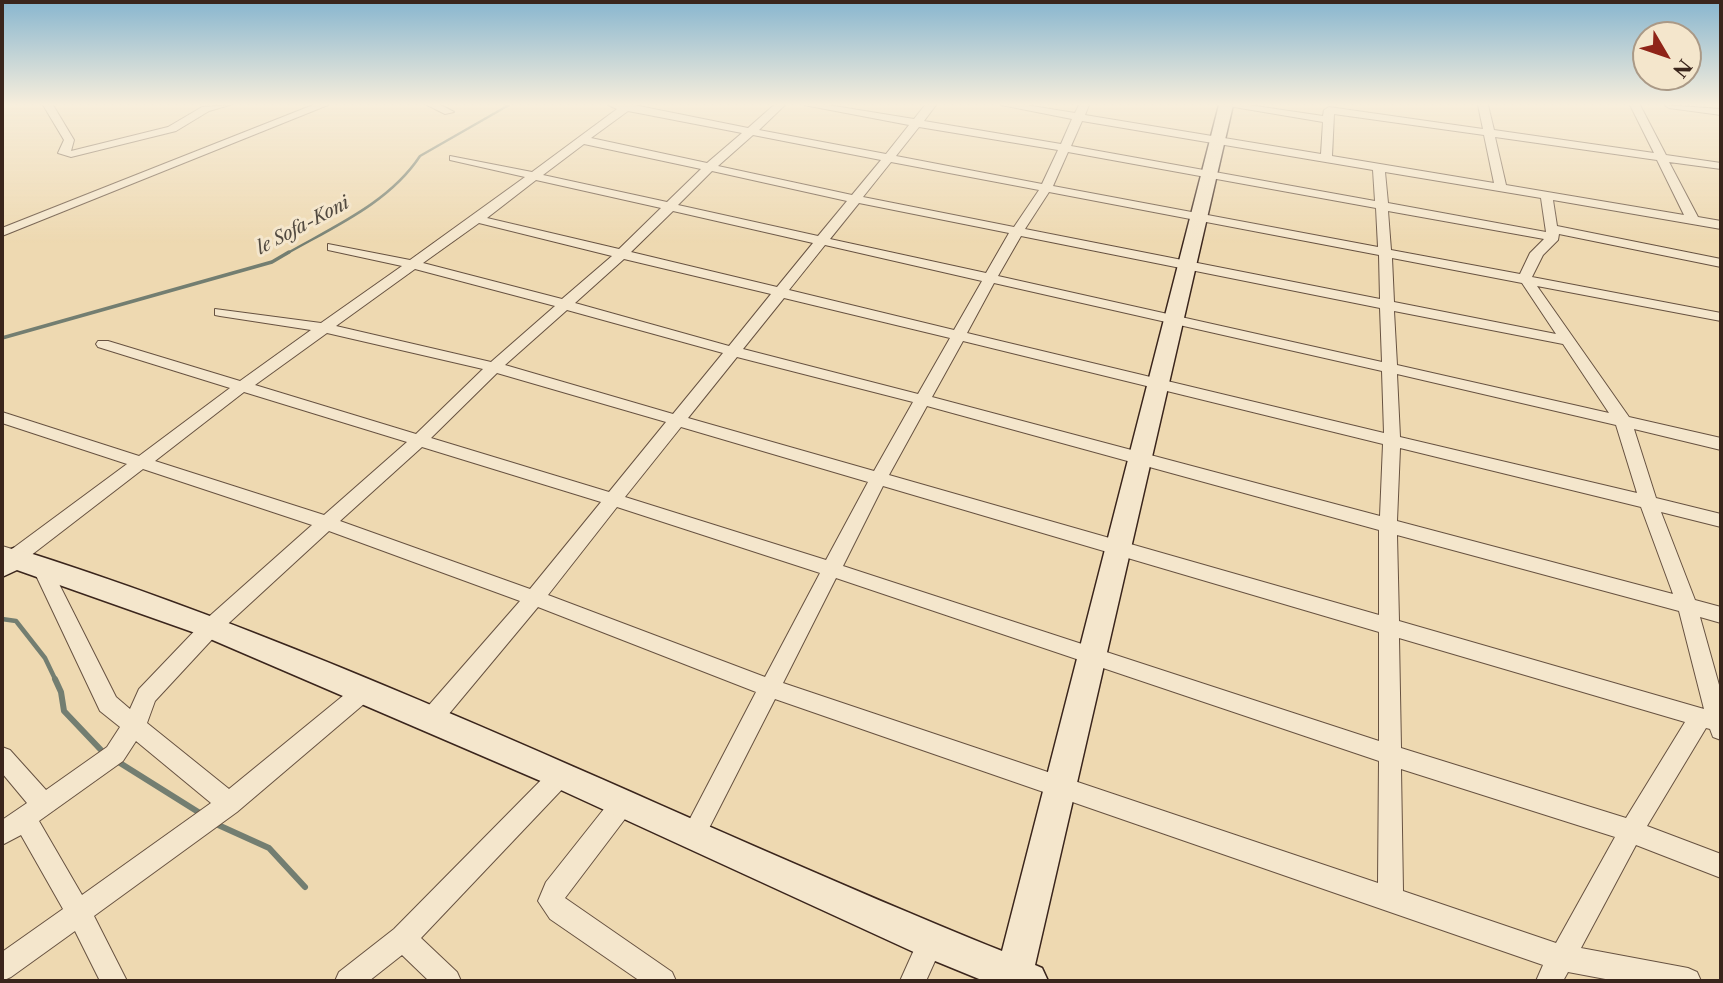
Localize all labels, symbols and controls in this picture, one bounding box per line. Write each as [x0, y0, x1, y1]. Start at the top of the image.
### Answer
north arrow [1632, 21, 1702, 91]
text: N [1668, 55, 1696, 82]
water label: le Sofa-Koni [253, 193, 353, 259]

